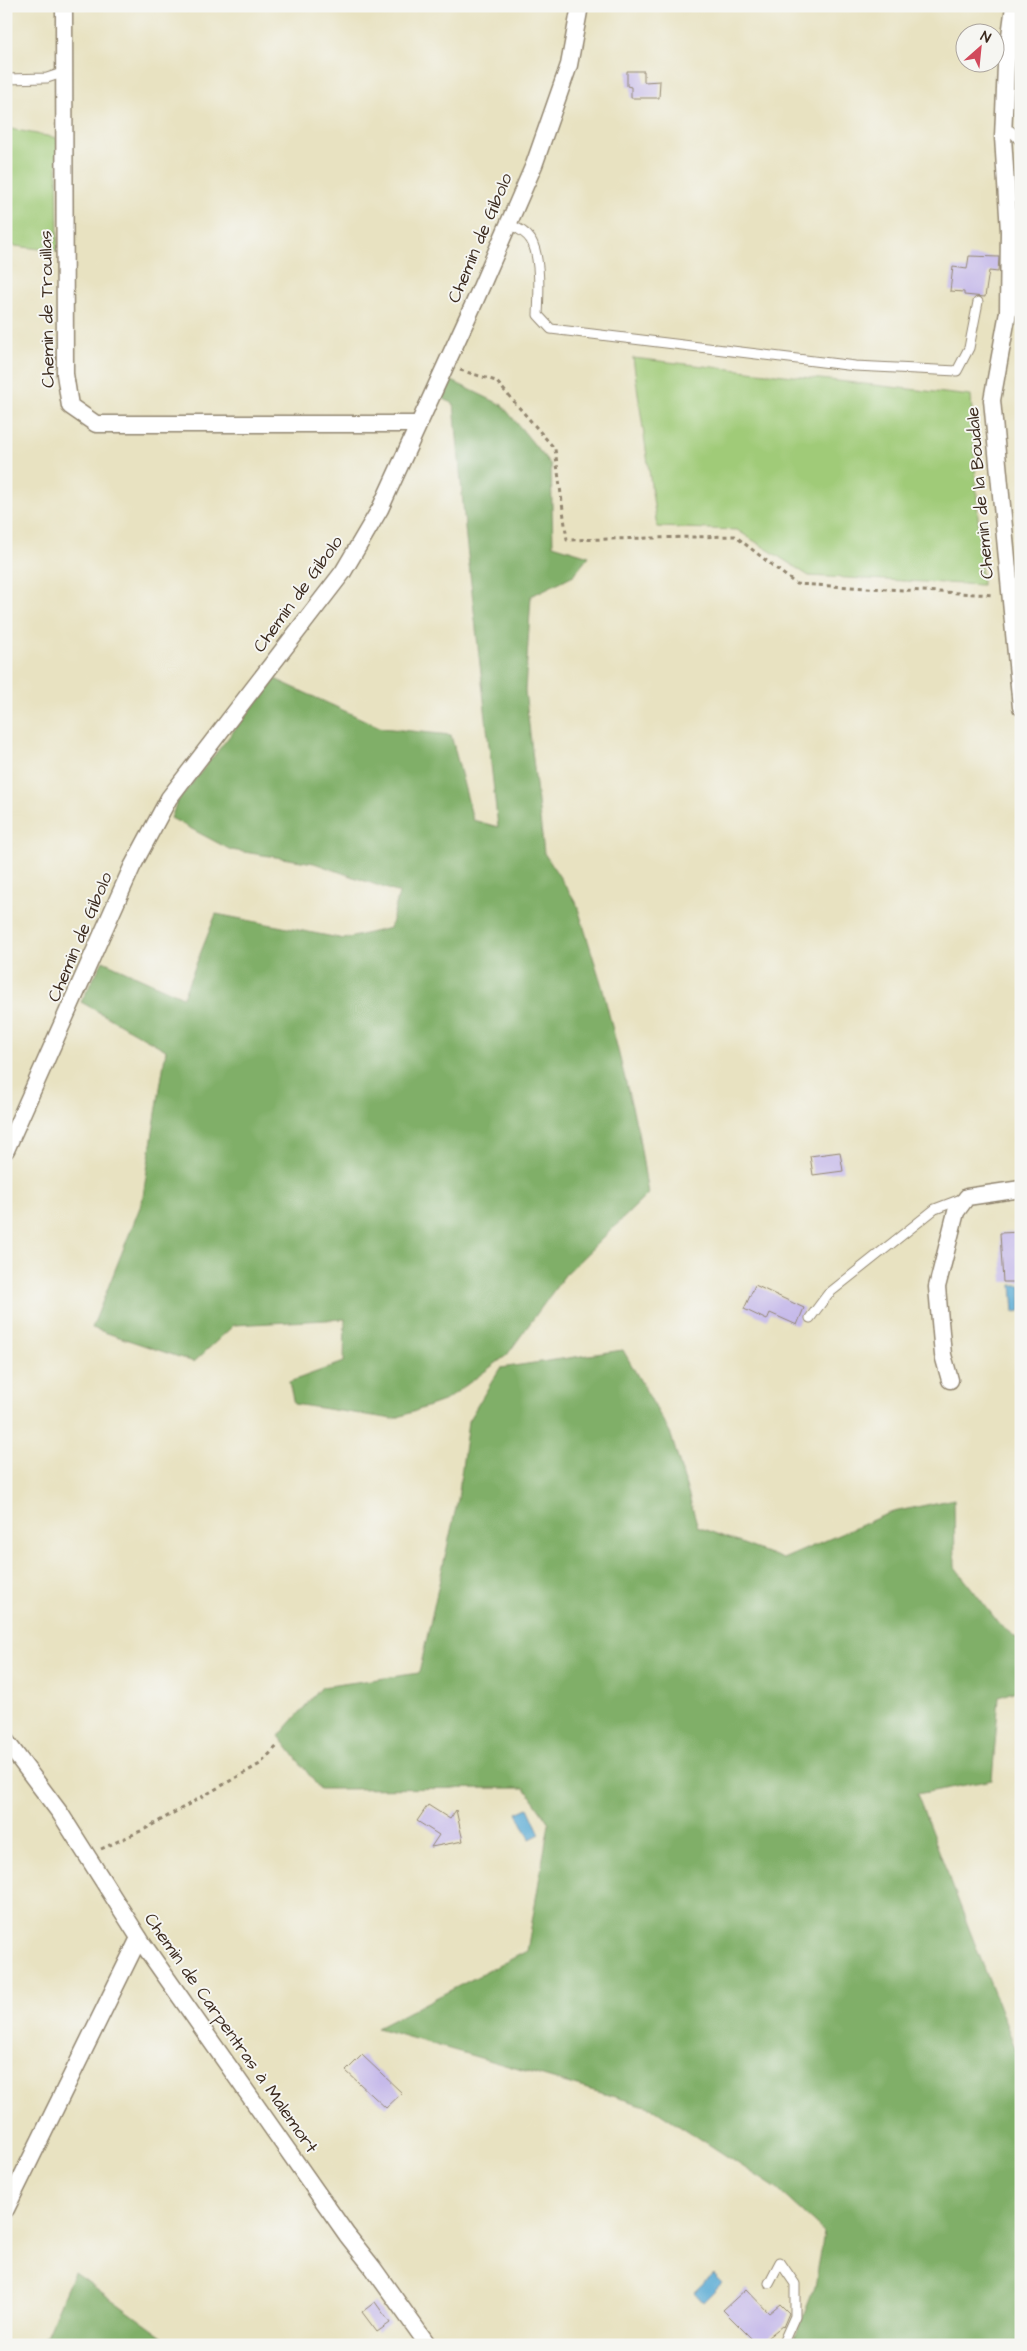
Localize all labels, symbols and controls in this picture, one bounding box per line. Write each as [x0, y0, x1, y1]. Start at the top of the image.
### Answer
north arrow [954, 22, 1004, 72]
text: N [977, 26, 994, 48]
street label: Chemin de Gibolo [441, 169, 519, 307]
street label: Chemin de Trouillas [33, 230, 61, 388]
street label: Chemin de la Boudale [960, 406, 1000, 580]
street label: Chemin de Gibolo [247, 530, 349, 658]
street label: Chemin de Gibolo [41, 868, 119, 1006]
street label: Chemin de Carpentras à Malemort [138, 1908, 324, 2159]

